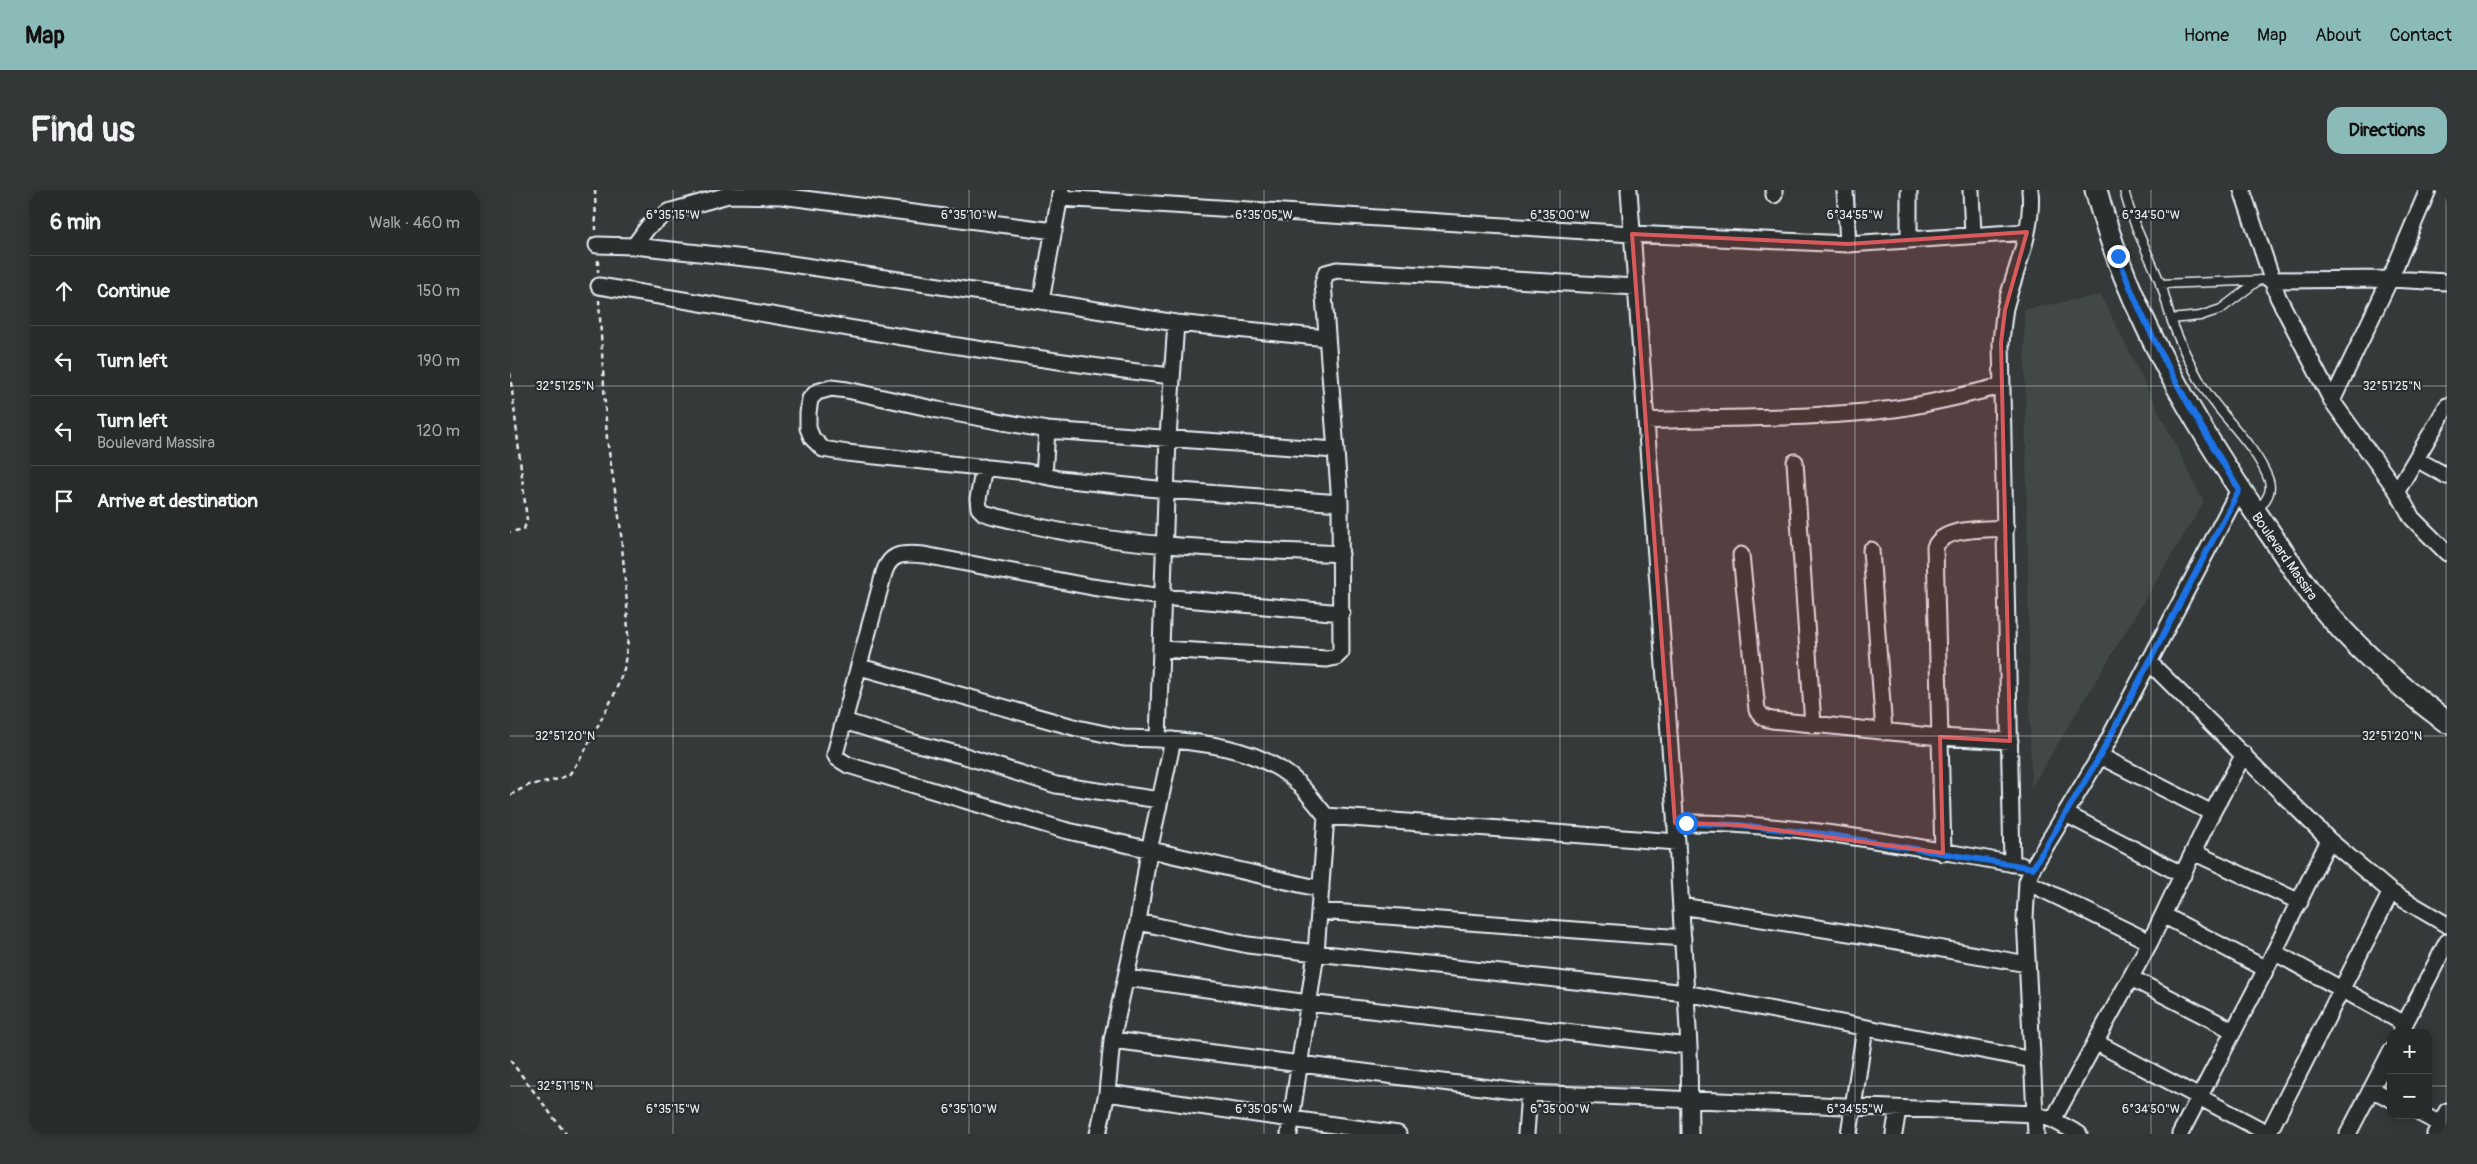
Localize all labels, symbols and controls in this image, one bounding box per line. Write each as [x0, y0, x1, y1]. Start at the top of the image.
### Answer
text: Map [25, 21, 65, 50]
text: Home [2184, 24, 2229, 47]
text: Map [2257, 24, 2287, 47]
text: About [2315, 24, 2361, 47]
text: Contact [2389, 24, 2452, 47]
button: Directions [2327, 107, 2447, 154]
text: Find us [30, 108, 135, 152]
text: 6°35'15"W [646, 208, 700, 223]
text: 6°35'10"W [941, 208, 997, 223]
text: 6°35'05"W [1235, 208, 1293, 223]
text: 6°35'00"W [1530, 208, 1590, 223]
text: 6°34'55"W [1827, 208, 1883, 223]
text: 6°34'50"W [2122, 208, 2180, 223]
text: 6 min [50, 209, 101, 236]
text: Walk · 460 m [369, 213, 460, 233]
route end [2107, 245, 2130, 268]
icon: ahead [50, 277, 78, 305]
text: Continue [97, 279, 170, 303]
text: 150 m [416, 281, 460, 301]
icon: left [50, 347, 78, 375]
text: Turn left [97, 349, 167, 373]
text: 190 m [417, 351, 460, 371]
text: 32°51'25"N [536, 379, 594, 394]
text: 32°51'25"N [2363, 379, 2421, 394]
text: Turn left [97, 409, 167, 433]
icon: left [50, 417, 78, 445]
text: 120 m [416, 421, 460, 441]
text: Boulevard Massira [97, 433, 215, 453]
icon: arrive [50, 487, 78, 515]
text: Arrive at destination [97, 489, 258, 513]
street label: Boulevard Massira [2248, 509, 2321, 603]
text: 32°51'20"N [535, 729, 595, 744]
text: 32°51'20"N [2362, 729, 2422, 744]
route start [1675, 812, 1698, 835]
map controls [2387, 1029, 2432, 1119]
button: + [2387, 1029, 2432, 1074]
button: − [2387, 1074, 2432, 1119]
text: 32°51'15"N [537, 1079, 593, 1094]
text: 6°35'15"W [646, 1102, 700, 1117]
text: 6°35'10"W [941, 1102, 997, 1117]
text: 6°35'05"W [1235, 1102, 1293, 1117]
text: 6°35'00"W [1530, 1102, 1590, 1117]
text: 6°34'55"W [1827, 1102, 1883, 1117]
text: 6°34'50"W [2122, 1102, 2180, 1117]

